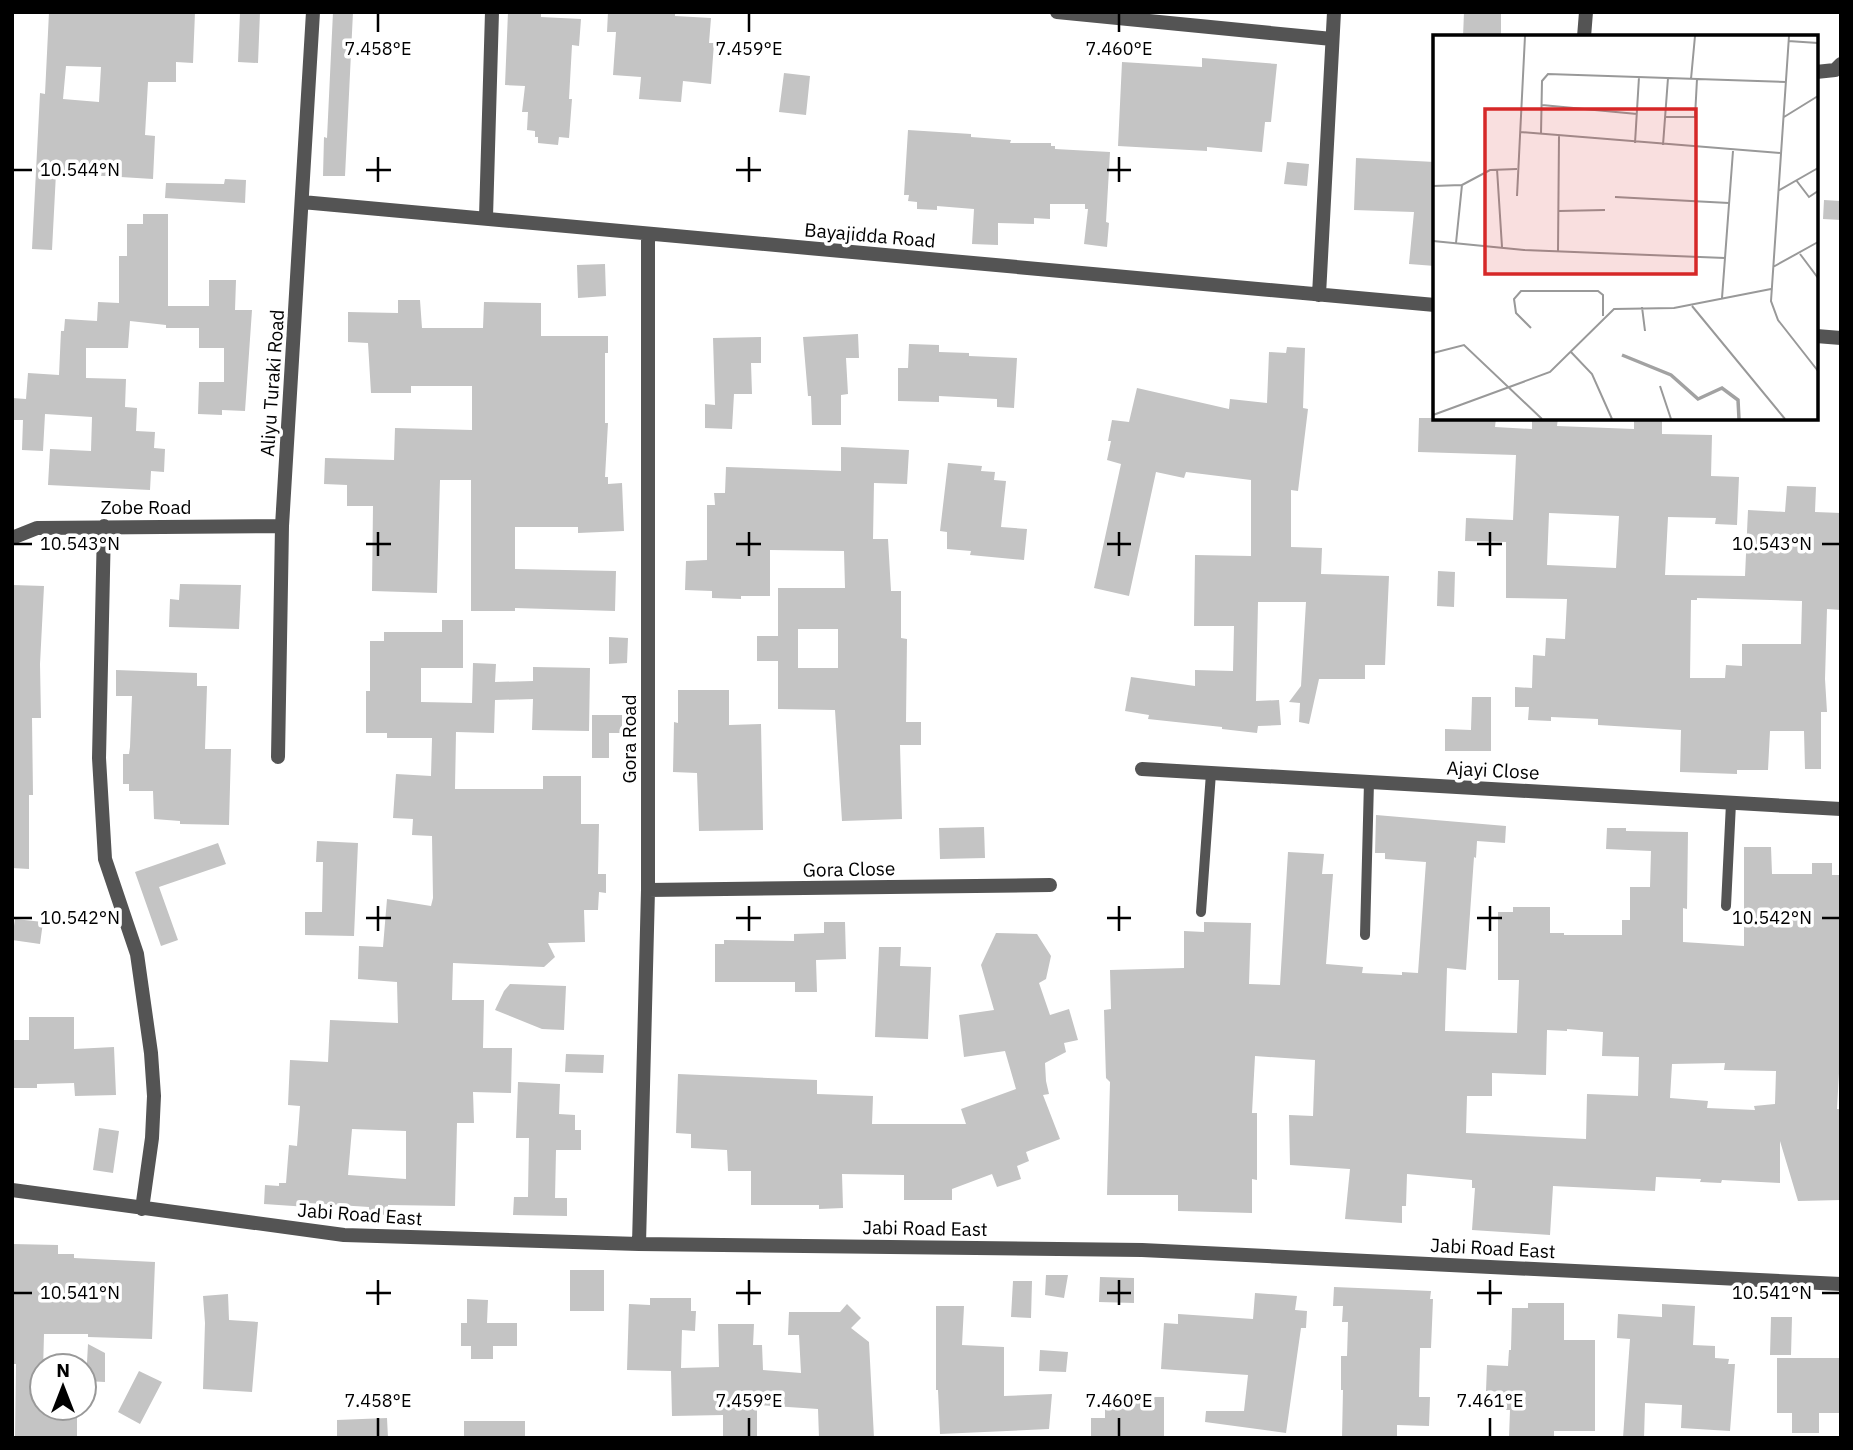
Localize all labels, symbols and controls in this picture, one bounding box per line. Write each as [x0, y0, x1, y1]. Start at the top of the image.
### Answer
inset map [1433, 35, 1818, 420]
text: 7.458°E [344, 37, 412, 60]
text: 7.459°E [715, 37, 783, 60]
text: 7.460°E [1085, 37, 1153, 60]
text: 10.544°N [40, 158, 120, 181]
street label: Bayajidda Road [803, 217, 937, 253]
street label: Aliyu Turaki Road [255, 309, 289, 457]
street label: Zobe Road [100, 495, 192, 519]
text: 10.543°N [40, 532, 120, 555]
text: 10.543°N [1732, 532, 1812, 555]
street label: Gora Road [617, 694, 641, 784]
street label: Ajayi Close [1446, 756, 1540, 784]
street label: Gora Close [802, 856, 896, 882]
text: 10.542°N [40, 906, 120, 929]
text: 10.542°N [1732, 906, 1812, 929]
street label: Jabi Road East [297, 1198, 423, 1230]
street label: Jabi Road East [862, 1215, 988, 1241]
street label: Jabi Road East [1430, 1233, 1556, 1263]
text: 10.541°N [40, 1281, 120, 1304]
text: 10.541°N [1732, 1281, 1812, 1304]
north arrow [28, 1352, 98, 1422]
text: N [56, 1358, 70, 1382]
text: 7.458°E [344, 1389, 412, 1412]
text: 7.459°E [715, 1389, 783, 1412]
text: 7.460°E [1085, 1389, 1153, 1412]
text: 7.461°E [1456, 1389, 1524, 1412]

